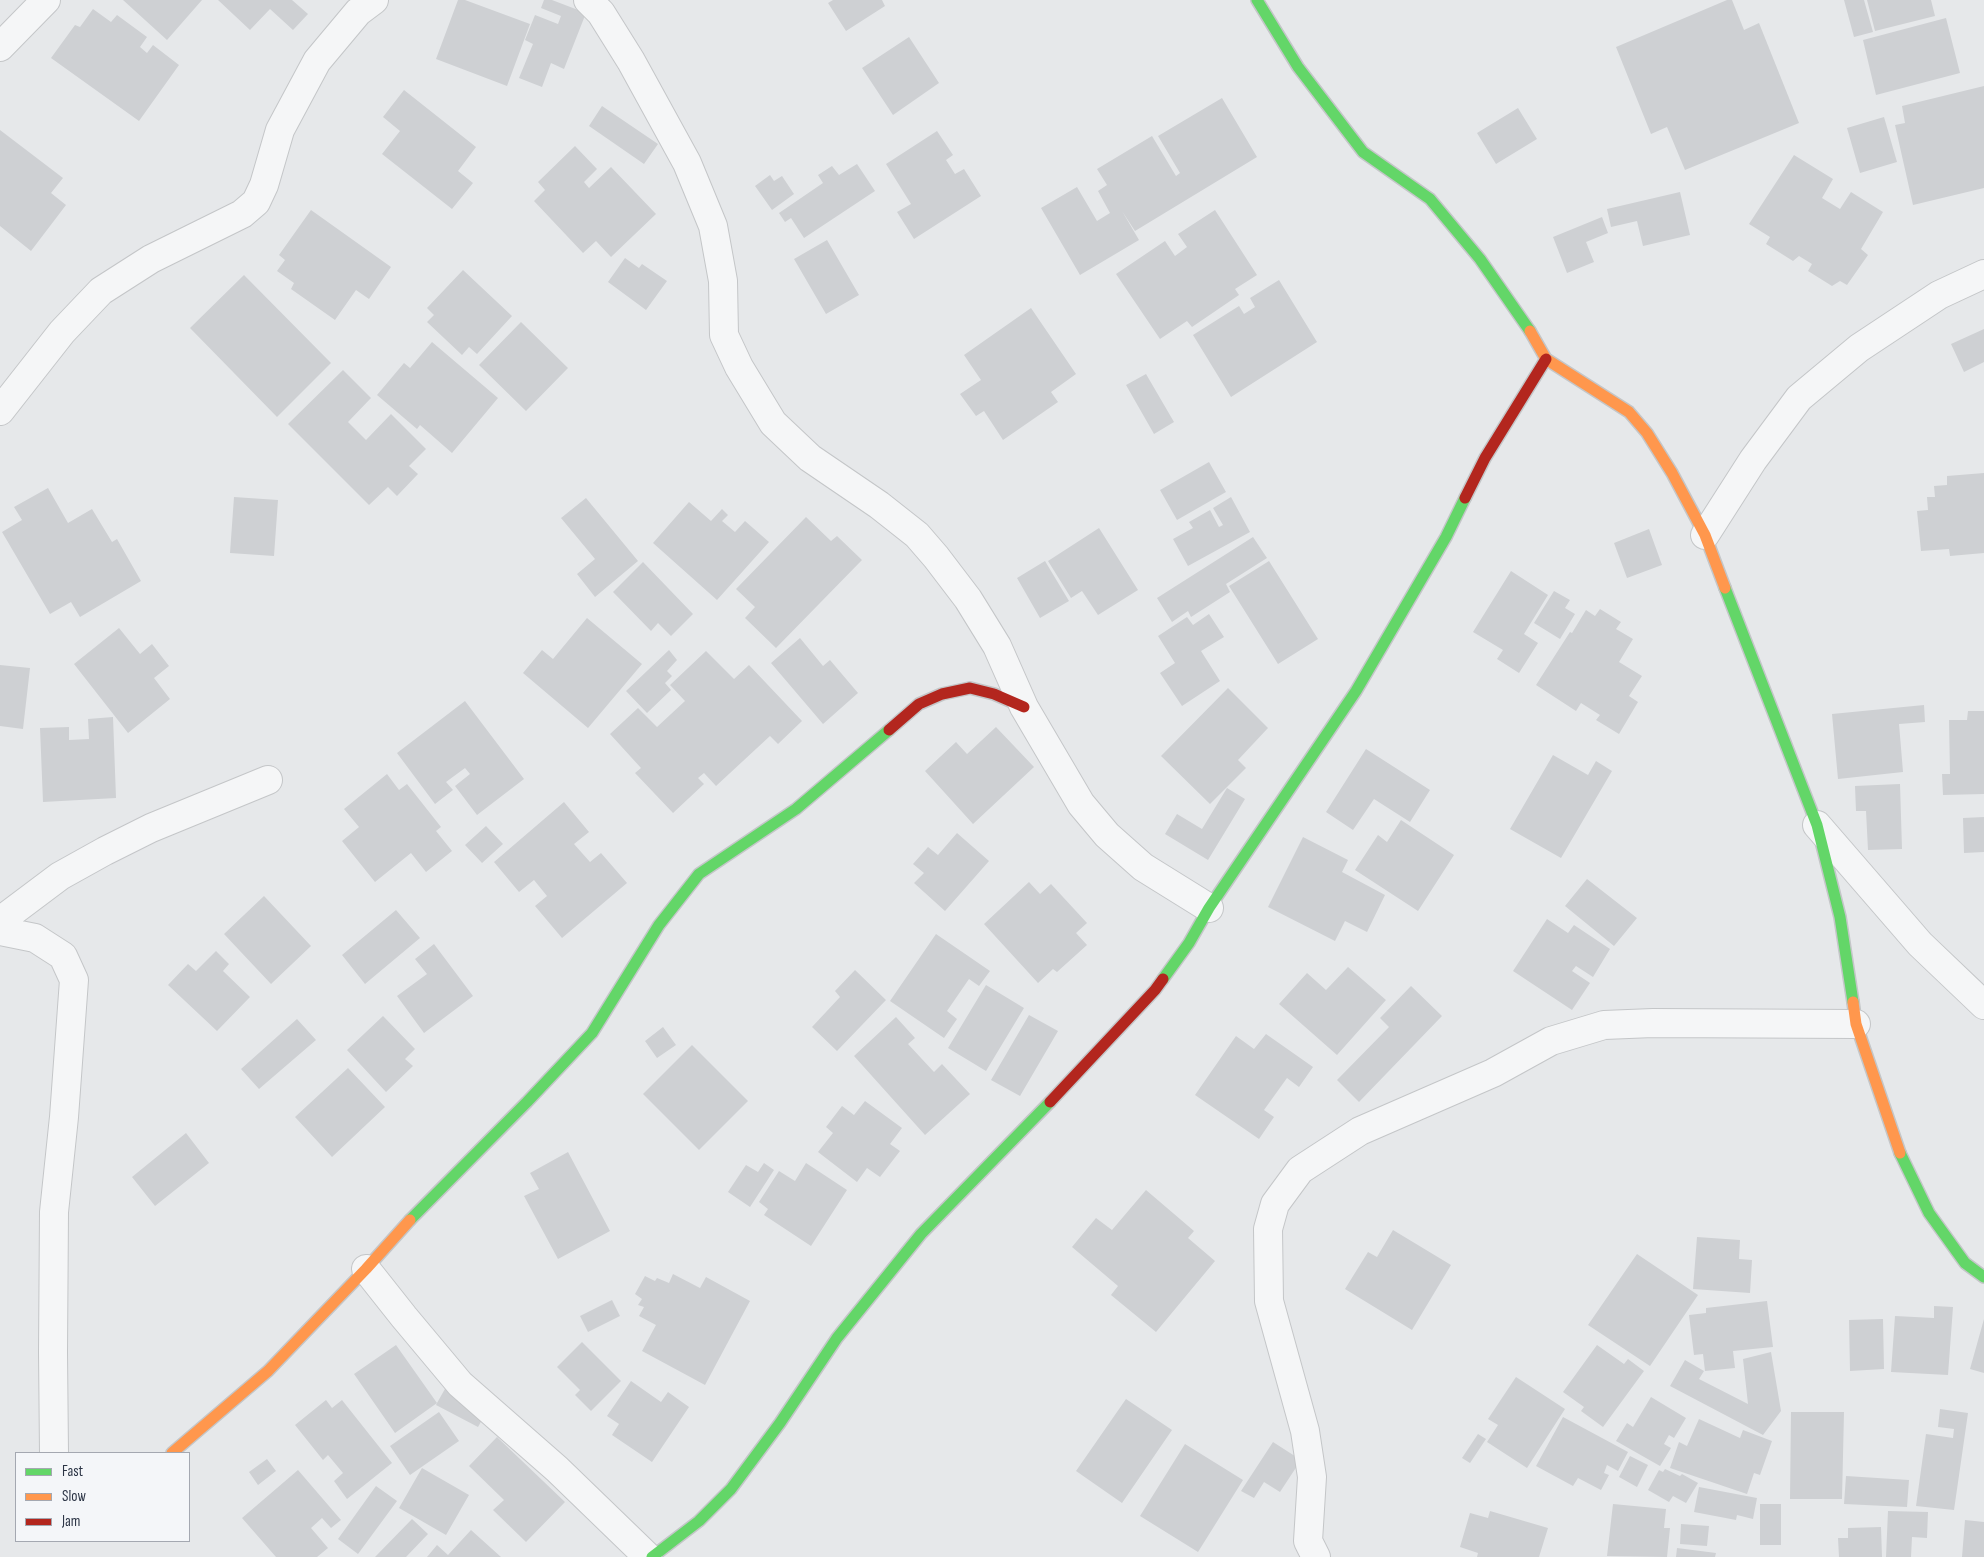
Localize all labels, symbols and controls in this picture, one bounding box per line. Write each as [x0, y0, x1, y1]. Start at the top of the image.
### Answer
legend [15, 1452, 190, 1542]
text: Fast [62, 1462, 83, 1481]
text: Slow [62, 1487, 86, 1506]
text: Jam [62, 1512, 80, 1531]

